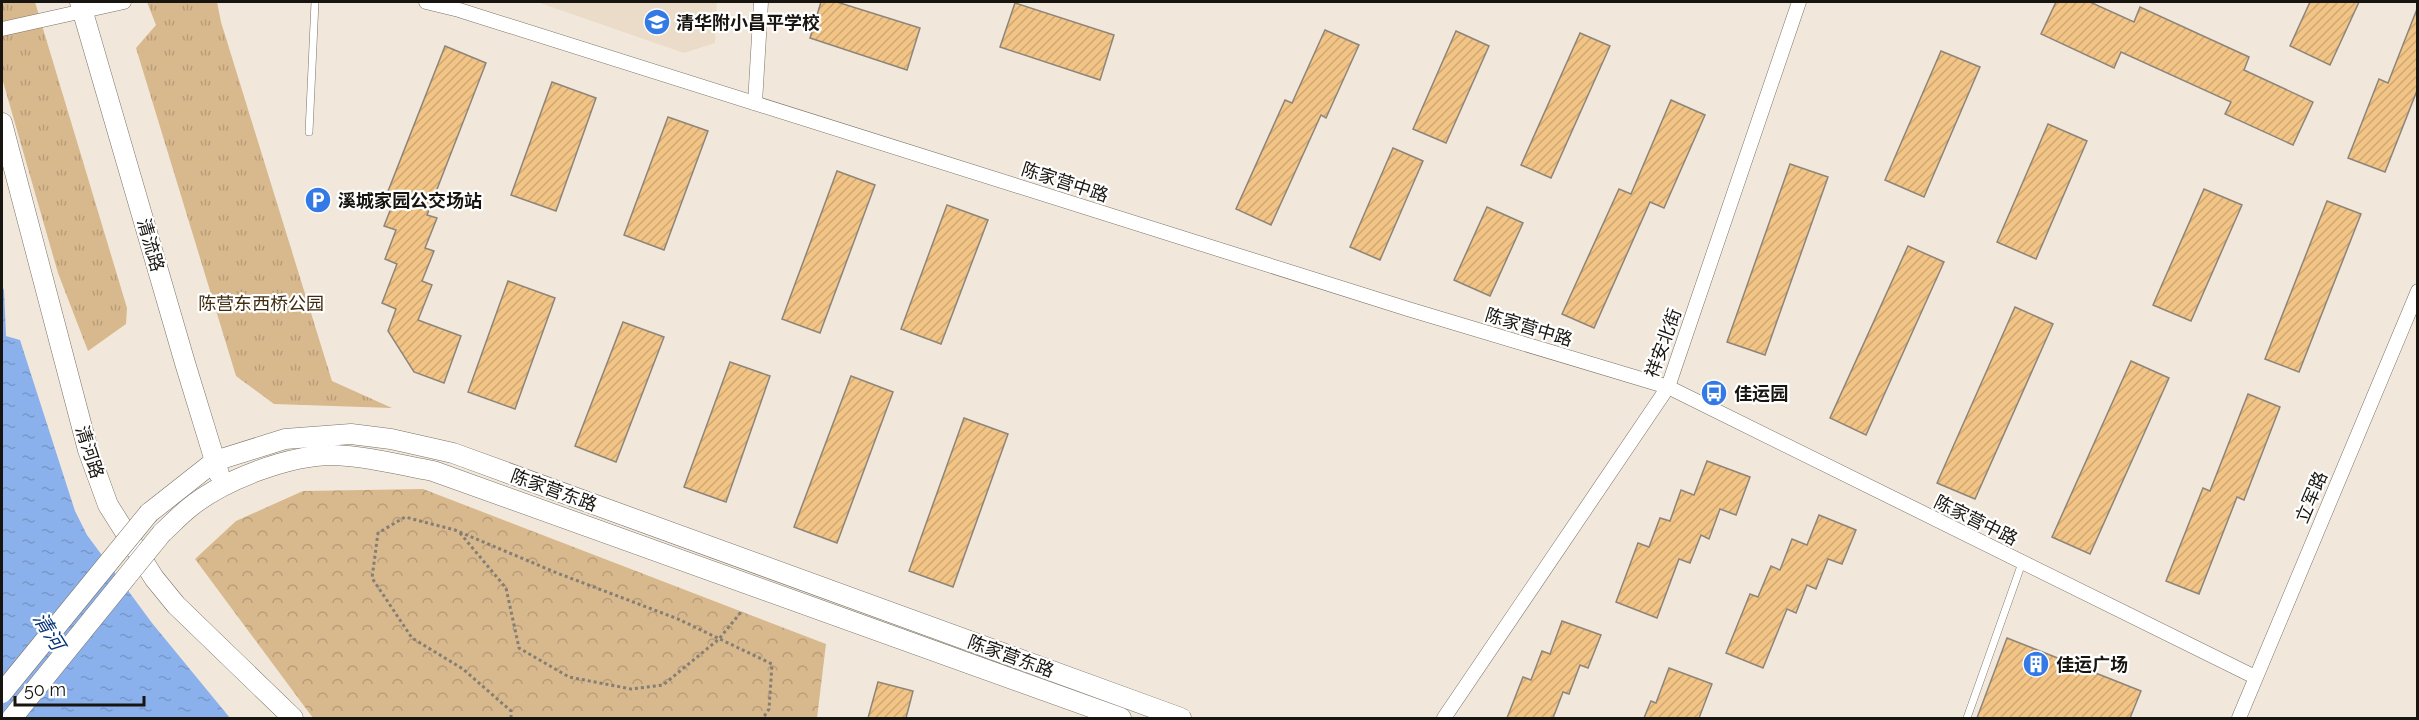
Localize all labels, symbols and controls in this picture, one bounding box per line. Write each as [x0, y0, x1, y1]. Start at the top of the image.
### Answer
school or university icon: 清华附小昌平学校 [642, 7, 672, 37]
place label: 清华附小昌平学校 [676, 12, 820, 33]
street label: 陈家营中路 [1019, 158, 1111, 206]
parking icon: 溪城家园公交场站 [303, 185, 333, 215]
place label: 溪城家园公交场站 [338, 190, 482, 211]
street label: 清流路 [133, 216, 169, 274]
park label: 陈营东西桥公园 [198, 293, 324, 314]
street label: 陈家营中路 [1483, 304, 1575, 350]
street label: 祥安北街 [1641, 306, 1685, 380]
bus stop icon: 佳运园 [1699, 378, 1729, 408]
place label: 佳运园 [1734, 383, 1788, 404]
street label: 清河路 [72, 423, 108, 481]
street label: 陈家营东路 [508, 465, 600, 515]
street label: 立军路 [2291, 468, 2331, 526]
street label: 陈家营中路 [1931, 491, 2021, 549]
water label: 清河 [28, 608, 72, 658]
street label: 陈家营东路 [965, 631, 1057, 681]
building icon: 佳运广场 [2021, 649, 2051, 679]
place label: 佳运广场 [2056, 654, 2128, 675]
scale bar [15, 669, 144, 707]
text: 50 m [24, 679, 66, 700]

